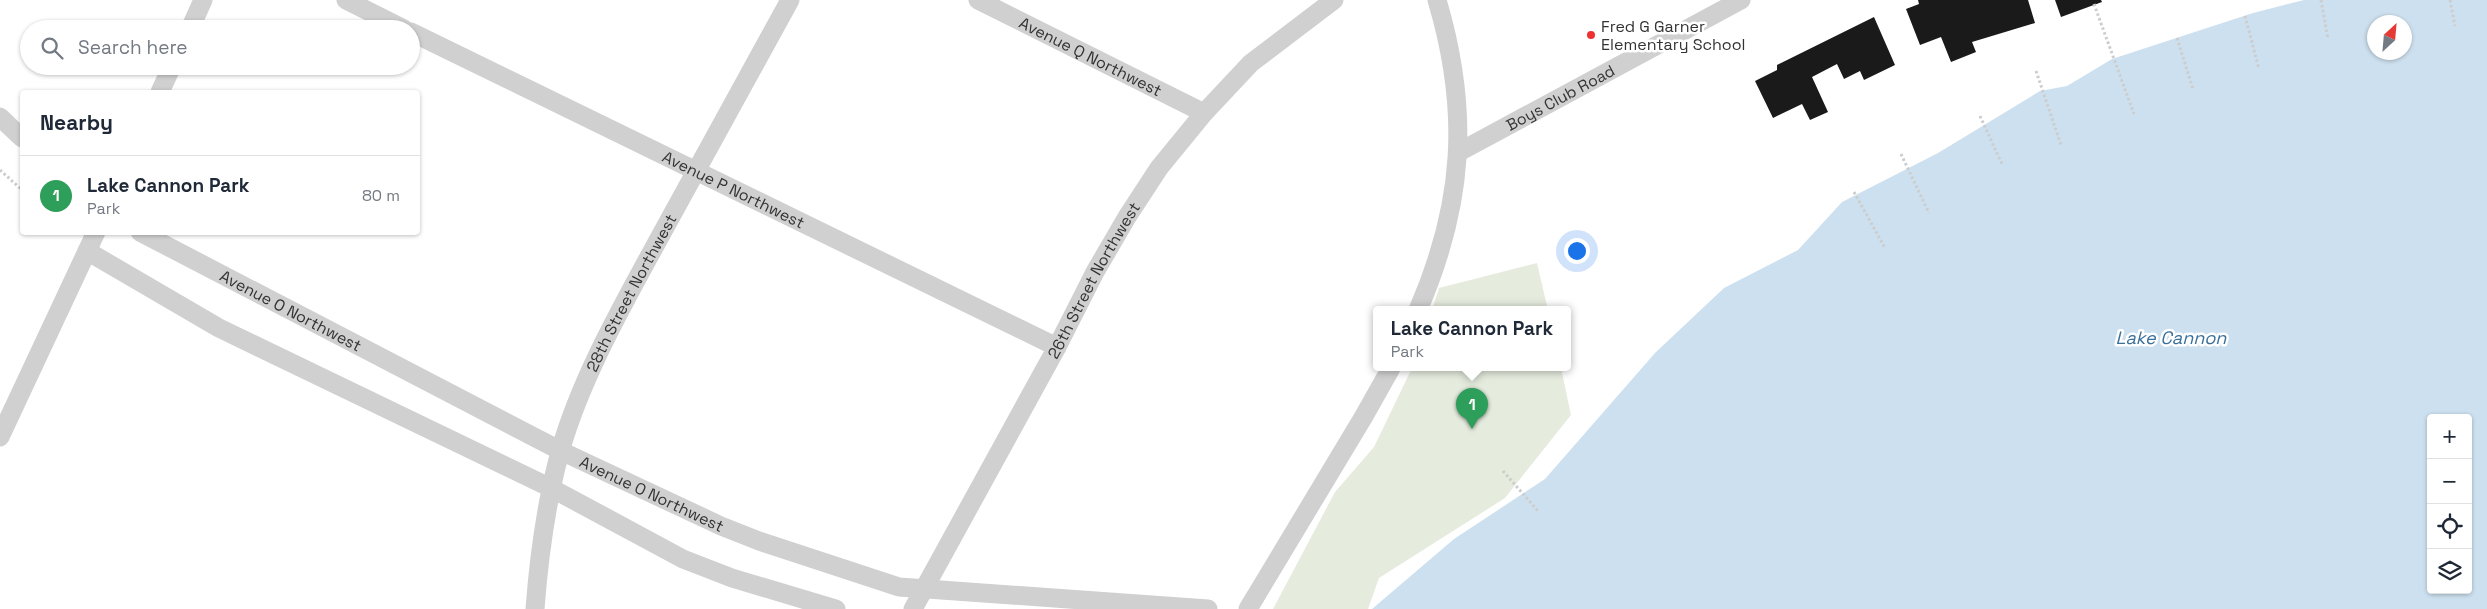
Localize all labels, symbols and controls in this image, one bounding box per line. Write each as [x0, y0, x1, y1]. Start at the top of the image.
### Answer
street label: Avenue Q Northwest [1016, 12, 1166, 101]
north arrow [2367, 15, 2412, 60]
place label: Fred G Garner Elementary School [1601, 16, 1746, 55]
search box [20, 20, 420, 75]
marker: Fred G Garner Elementary School [1585, 29, 1597, 41]
icon: search [38, 34, 66, 62]
text: Search here [78, 35, 188, 60]
street label: Boys Club Road [1502, 60, 1618, 135]
text: Nearby [40, 109, 113, 136]
street label: Avenue P Northwest [659, 146, 808, 233]
text: Lake Cannon Park [87, 173, 250, 198]
text: 1 [52, 185, 60, 206]
text: 80 m [362, 185, 400, 206]
text: Park [87, 198, 120, 219]
street label: 26th Street Northwest [1042, 198, 1145, 362]
street label: 28th Street Northwest [581, 210, 681, 375]
your location [1564, 238, 1590, 264]
street label: Avenue O Northwest [216, 265, 365, 356]
popup [1373, 306, 1571, 371]
text: Lake Cannon Park [1391, 316, 1553, 341]
water label: Lake Cannon [2116, 326, 2227, 349]
text: Park [1391, 341, 1424, 362]
pin: 1 [1456, 388, 1488, 429]
map controls [2427, 414, 2472, 594]
button: + [2427, 414, 2472, 459]
street label: Avenue O Northwest [576, 451, 727, 536]
button: − [2427, 459, 2472, 504]
button: locate [2427, 504, 2472, 549]
button: layers [2427, 549, 2472, 594]

